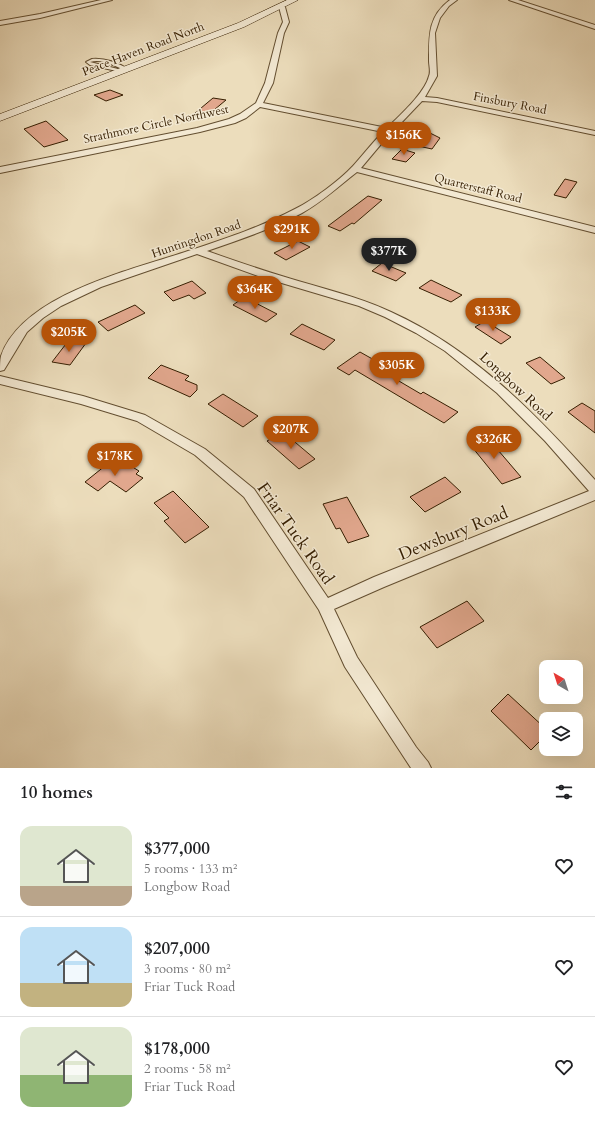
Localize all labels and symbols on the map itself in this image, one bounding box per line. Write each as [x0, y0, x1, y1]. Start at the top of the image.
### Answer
street label: Peace Haven Road North [80, 18, 207, 80]
street label: Finsbury Road [472, 88, 549, 118]
street label: Strathmore Circle Northwest [82, 101, 230, 147]
pin: $156K [376, 122, 432, 156]
street label: Quarterstaff Road [432, 169, 524, 207]
street label: Huntingdon Road [149, 216, 243, 262]
pin: $291K [264, 216, 320, 250]
pin: $377K [361, 238, 417, 272]
pin: $364K [227, 276, 283, 310]
pin: $133K [465, 298, 521, 332]
pin: $205K [41, 319, 97, 353]
street label: Longbow Road [475, 348, 556, 425]
pin: $305K [369, 352, 425, 386]
pin: $207K [263, 416, 319, 450]
pin: $326K [466, 426, 522, 460]
pin: $178K [87, 443, 143, 477]
street label: Friar Tuck Road [252, 478, 339, 589]
street label: Dewsbury Road [395, 501, 511, 566]
north arrow [539, 660, 583, 704]

